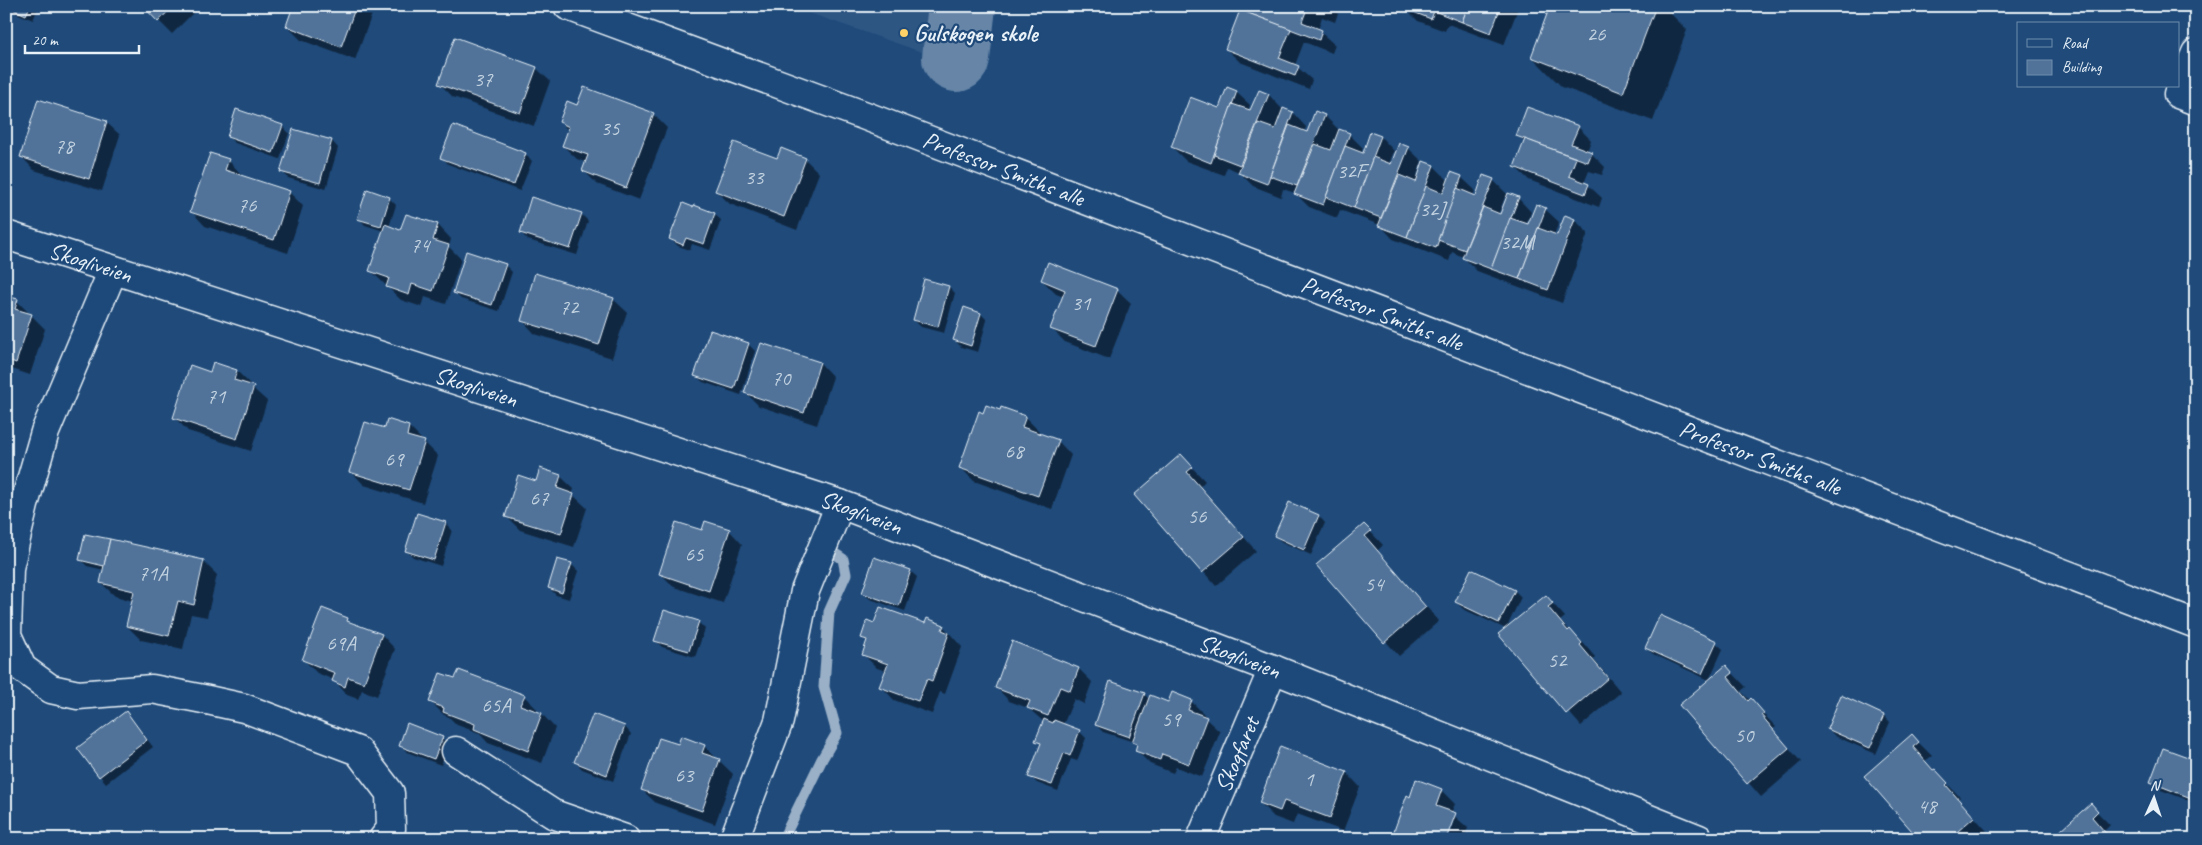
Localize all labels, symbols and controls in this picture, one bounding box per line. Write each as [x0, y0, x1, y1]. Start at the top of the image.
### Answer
place label: Gulskogen skole [914, 18, 1039, 48]
house number: 26 [1587, 21, 1606, 47]
scale bar [25, 22, 139, 54]
legend [2017, 22, 2180, 88]
marker: Gulskogen skole [898, 27, 910, 39]
text: 20 m [32, 31, 59, 50]
text: Road [2062, 34, 2089, 53]
text: Building [2062, 58, 2102, 77]
house number: 37 [474, 66, 494, 92]
house number: 35 [601, 115, 621, 141]
street label: Professor Smiths alle [919, 124, 1091, 214]
house number: 78 [55, 133, 76, 159]
house number: 32F [1337, 158, 1370, 184]
house number: 33 [745, 164, 765, 190]
house number: 76 [238, 192, 257, 218]
house number: 32J [1419, 196, 1448, 222]
house number: 32M [1500, 229, 1536, 255]
house number: 74 [411, 232, 432, 258]
street label: Skogliveien [45, 235, 136, 290]
street label: Professor Smiths alle [1297, 269, 1469, 358]
house number: 31 [1072, 290, 1092, 316]
house number: 72 [560, 294, 580, 320]
street label: Skogliveien [431, 359, 522, 414]
house number: 70 [772, 365, 792, 391]
house number: 71 [207, 383, 227, 409]
street label: Professor Smiths alle [1675, 413, 1847, 503]
house number: 68 [1005, 438, 1026, 464]
house number: 69 [385, 446, 405, 472]
street label: Skogliveien [816, 484, 907, 541]
house number: 67 [530, 485, 550, 511]
house number: 56 [1188, 503, 1207, 529]
house number: 65 [685, 541, 705, 567]
house number: 71A [138, 560, 169, 586]
house number: 54 [1365, 571, 1386, 597]
street label: Skogliveien [1194, 627, 1285, 686]
house number: 69A [326, 630, 357, 656]
house number: 52 [1548, 647, 1568, 673]
house number: 65A [481, 692, 512, 718]
house number: 59 [1162, 706, 1182, 732]
street label: Skogfaret [1208, 710, 1267, 796]
house number: 50 [1735, 722, 1755, 748]
house number: 63 [675, 762, 695, 788]
house number: 1 [1304, 766, 1315, 792]
north arrow [2130, 772, 2180, 822]
text: N [2150, 777, 2162, 794]
house number: 48 [1918, 793, 1939, 819]

